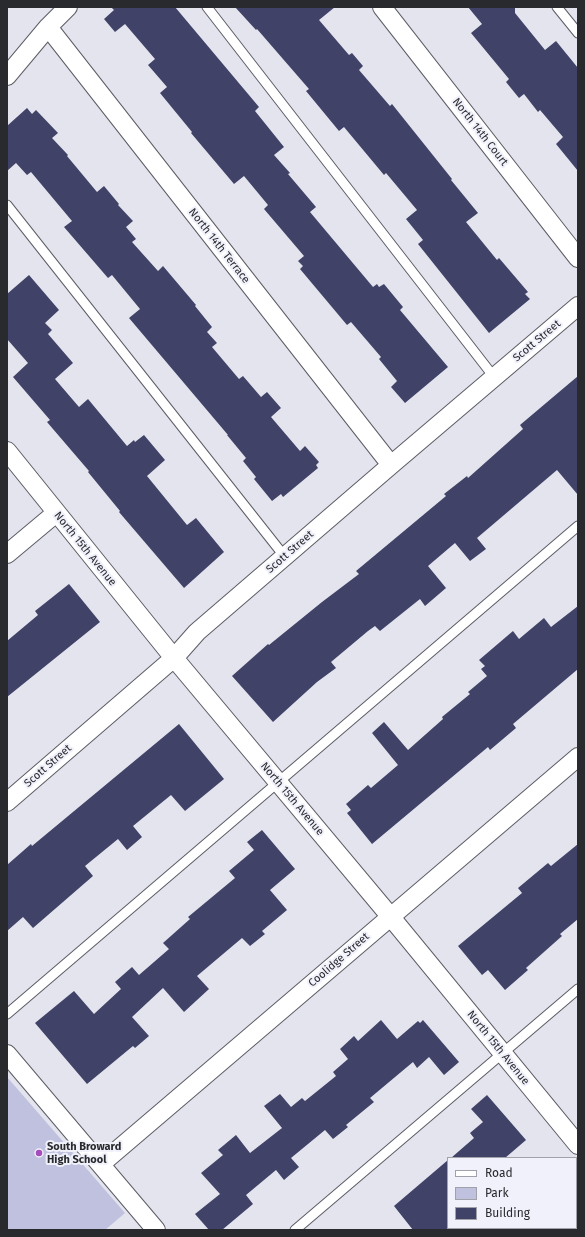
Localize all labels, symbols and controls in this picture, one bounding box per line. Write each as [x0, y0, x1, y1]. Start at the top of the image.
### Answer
street label: North 14th Court [449, 95, 511, 169]
street label: North 14th Terrace [186, 206, 252, 286]
street label: Scott Street [510, 317, 564, 365]
street label: North 15th Avenue [51, 509, 119, 589]
street label: Scott Street [264, 528, 316, 576]
street label: Scott Street [22, 742, 74, 790]
street label: North 15th Avenue [258, 760, 326, 838]
street label: Coolidge Street [306, 930, 372, 990]
street label: North 15th Avenue [464, 1008, 532, 1088]
place label: South Broward High School [47, 1140, 121, 1166]
marker: South Broward High School [34, 1148, 44, 1158]
legend [447, 1157, 577, 1229]
text: Road [485, 1166, 513, 1180]
text: Park [485, 1186, 509, 1200]
text: Building [485, 1206, 530, 1220]

